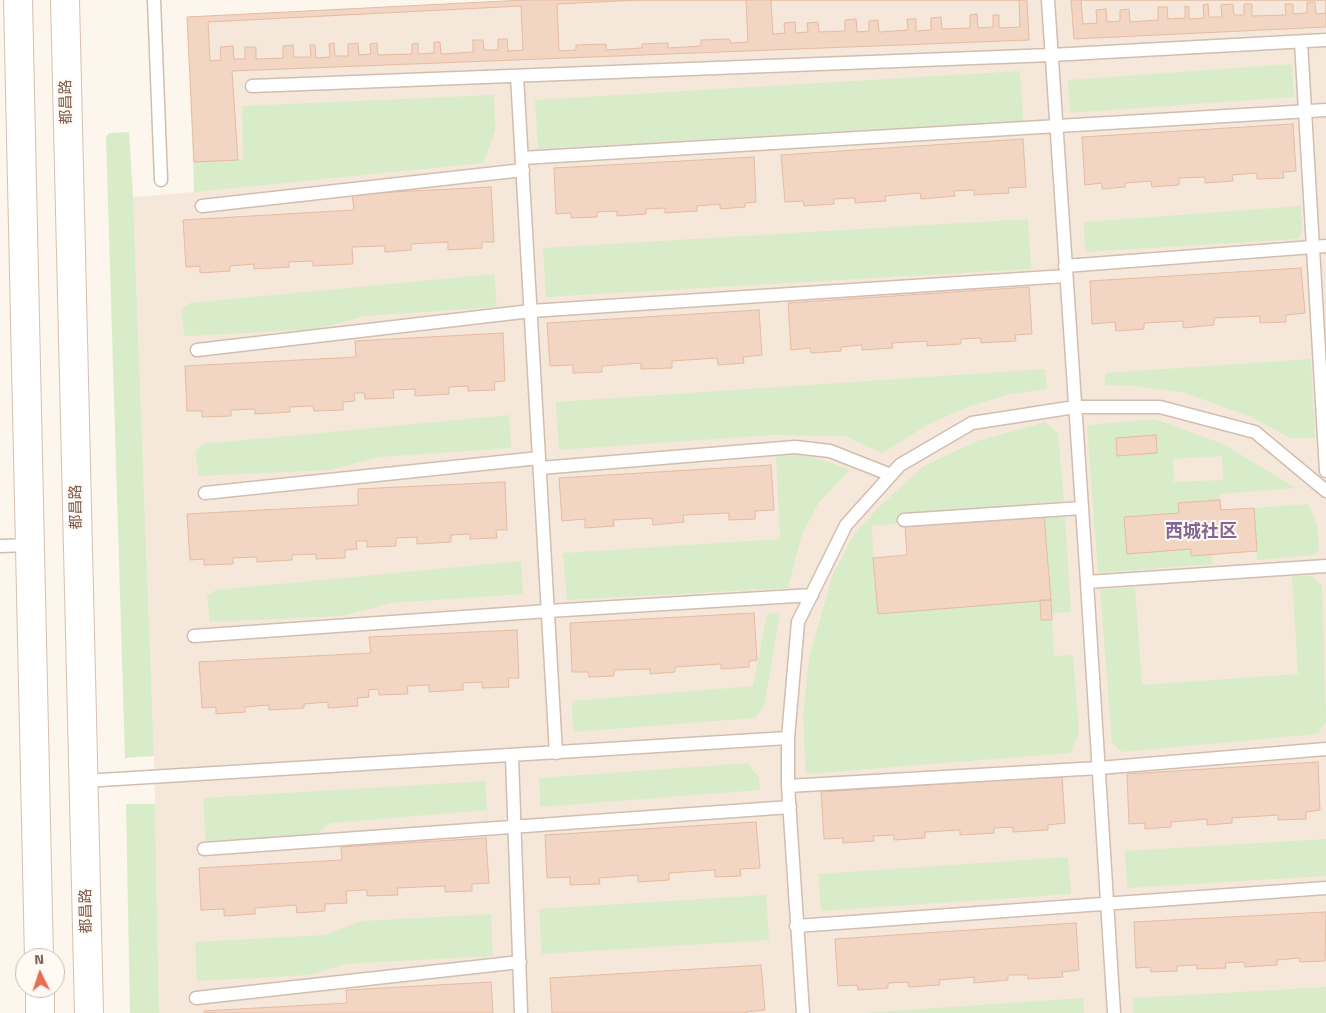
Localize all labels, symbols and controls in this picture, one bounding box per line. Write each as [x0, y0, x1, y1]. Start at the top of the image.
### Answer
street label: 都昌路 [58, 79, 76, 125]
street label: 都昌路 [68, 484, 86, 530]
district label: 西城社区 [1165, 522, 1237, 544]
street label: 都昌路 [78, 888, 96, 934]
north arrow [15, 948, 65, 998]
text: N [33, 948, 45, 969]

